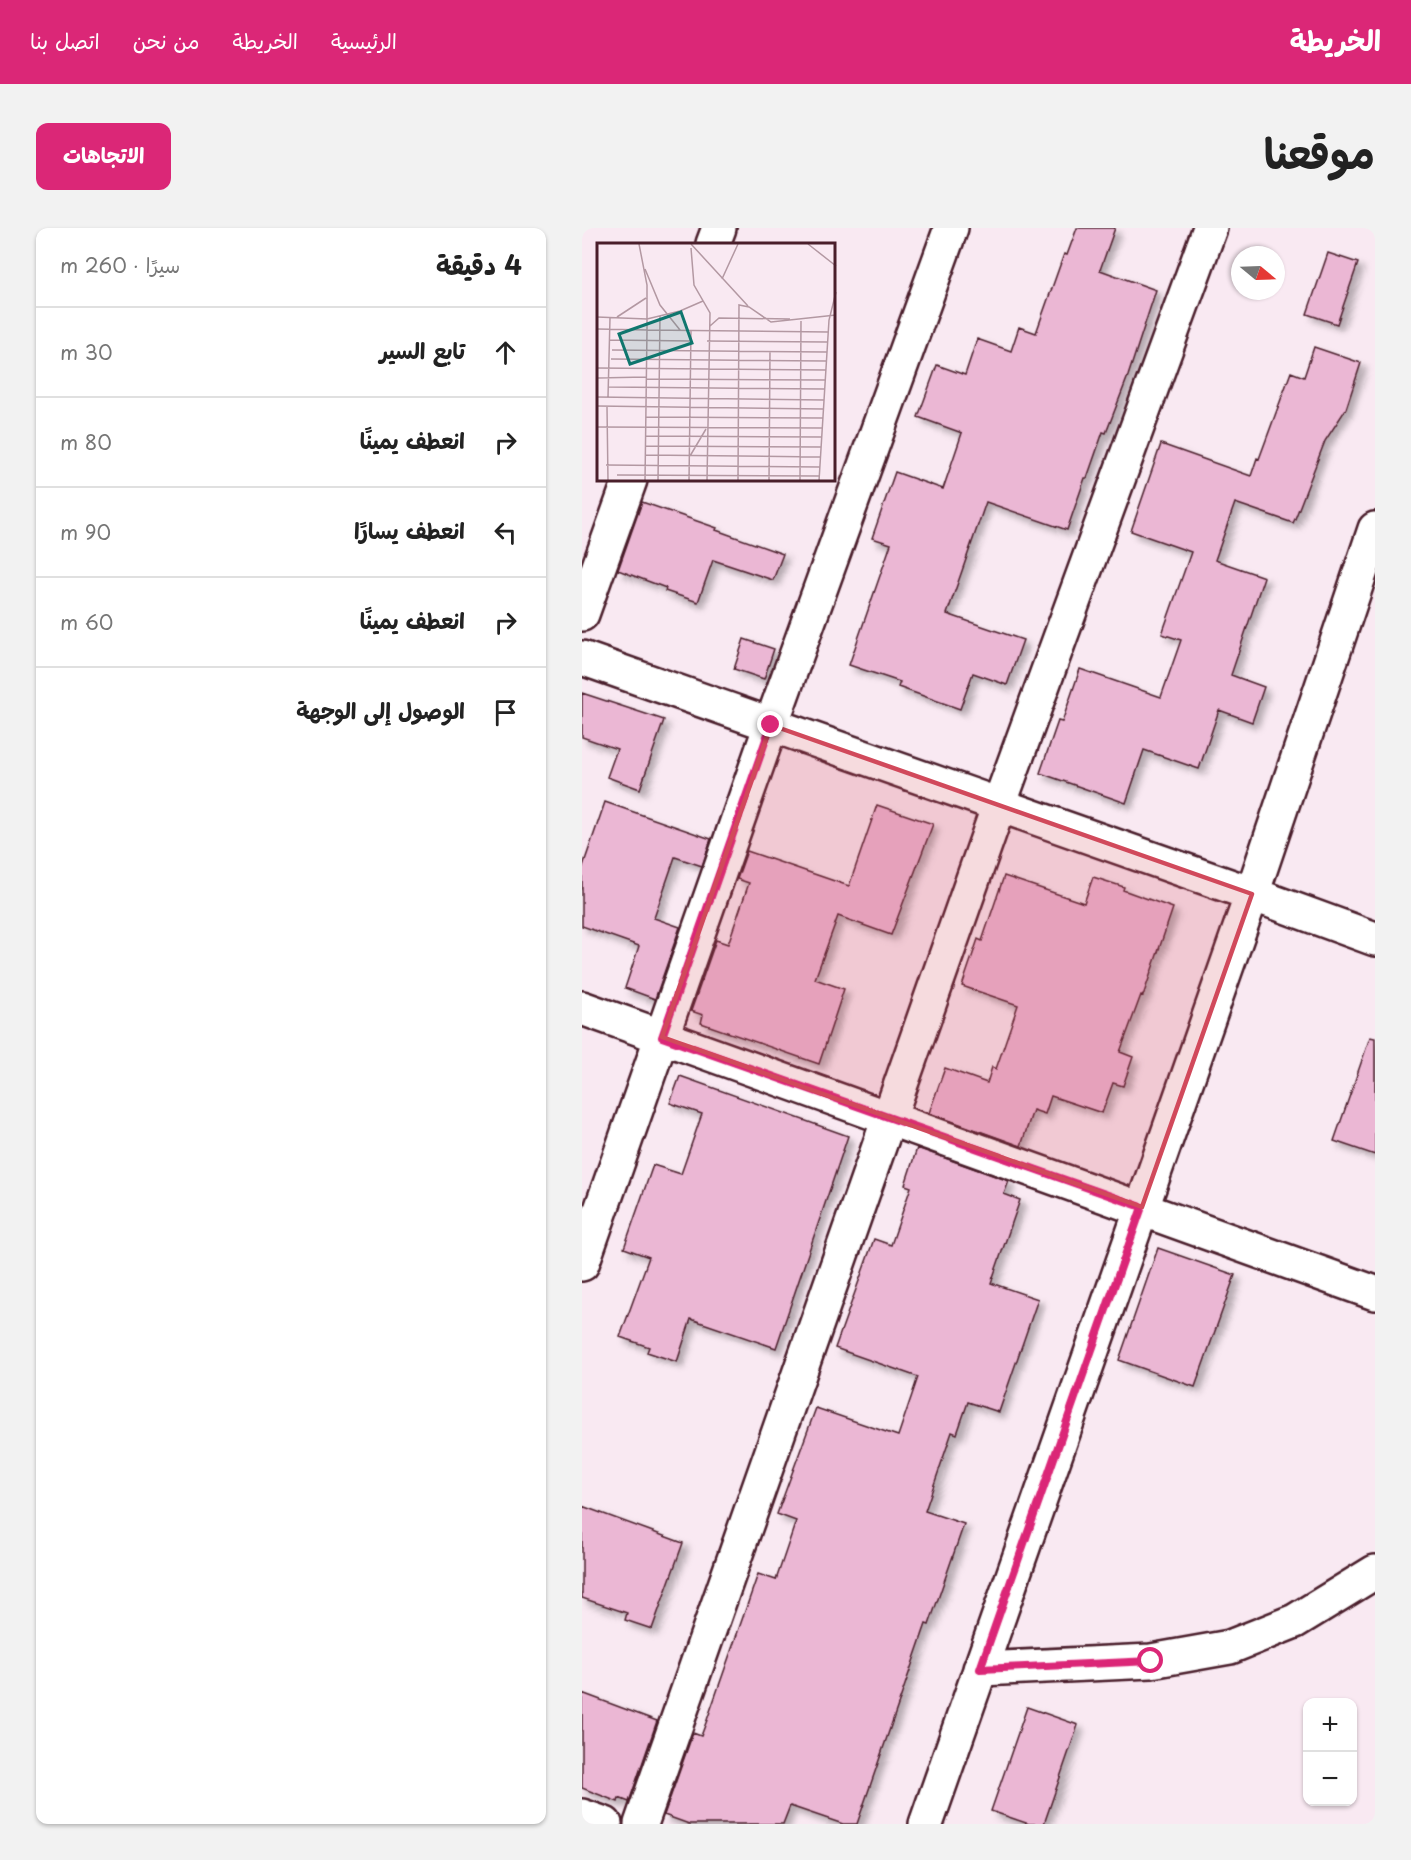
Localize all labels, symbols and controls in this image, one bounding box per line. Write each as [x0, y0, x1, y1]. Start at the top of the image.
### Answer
text: الخريطة [1290, 18, 1381, 61]
text: اتصل بنا [30, 24, 100, 56]
text: من نحن [133, 24, 199, 56]
text: الخريطة [232, 24, 298, 56]
text: الرئيسية [331, 24, 397, 56]
text: موقعنا [1264, 120, 1375, 183]
button: الاتجاهات [36, 123, 171, 190]
inset map [597, 243, 836, 482]
text: 4 دقيقة [436, 245, 522, 284]
north arrow [1231, 246, 1285, 300]
text: سيرًا · 260 m [60, 250, 180, 280]
text: تابع السير [380, 333, 465, 366]
icon: ahead [489, 336, 522, 369]
text: 30 m [60, 337, 113, 367]
text: انعطف يمينًا [360, 423, 465, 456]
icon: right [489, 426, 522, 459]
text: 80 m [60, 427, 112, 457]
text: انعطف يسارًا [354, 513, 465, 546]
icon: left [489, 516, 522, 549]
text: 90 m [60, 517, 111, 547]
text: انعطف يمينًا [360, 603, 465, 636]
icon: right [489, 606, 522, 639]
text: 60 m [60, 607, 113, 637]
text: الوصول إلى الوجهة [296, 693, 465, 726]
icon: arrive [489, 696, 522, 729]
route end [757, 711, 783, 737]
route start [1137, 1647, 1163, 1673]
map controls [1303, 1698, 1357, 1806]
button: + [1303, 1698, 1357, 1752]
button: − [1303, 1752, 1357, 1806]

